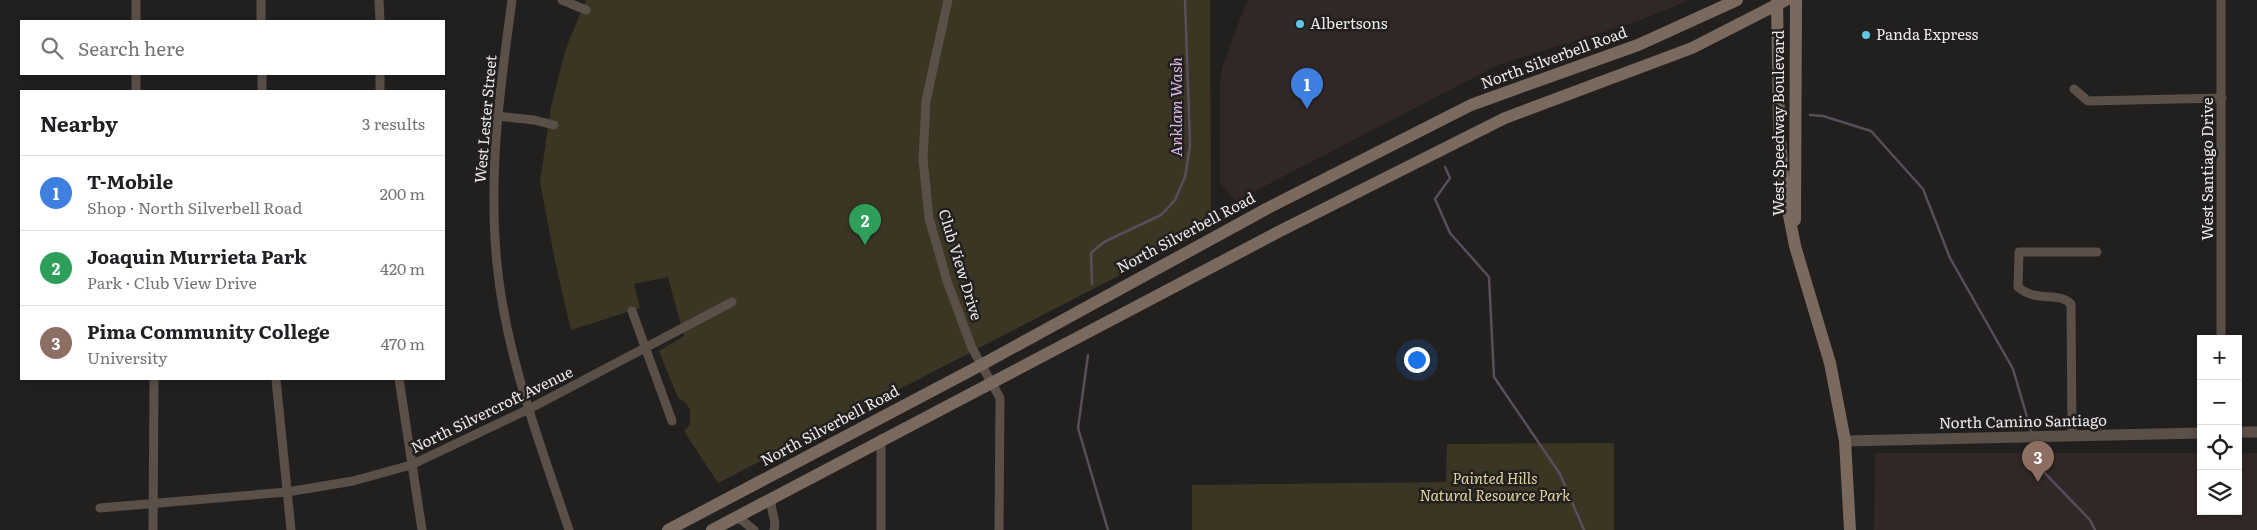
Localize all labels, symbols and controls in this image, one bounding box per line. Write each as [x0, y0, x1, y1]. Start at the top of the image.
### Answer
place label: Albertsons [1310, 11, 1388, 34]
marker: Albertsons [1294, 18, 1306, 30]
street label: North Silverbell Road [1477, 19, 1630, 94]
search box [20, 20, 445, 75]
place label: Panda Express [1876, 22, 1979, 45]
marker: Panda Express [1860, 29, 1872, 41]
street label: West Speedway Boulevard [1766, 30, 1789, 216]
icon: search [38, 34, 66, 62]
text: Search here [78, 34, 185, 62]
street label: West Lester Street [467, 54, 502, 184]
water label: Anklam Wash [1163, 56, 1187, 157]
pin: 1 [1291, 68, 1323, 109]
street label: West Santiago Drive [2195, 97, 2218, 240]
text: Nearby [40, 107, 118, 138]
text: 3 results [362, 111, 425, 135]
text: T-Mobile [87, 167, 173, 195]
text: 1 [53, 181, 59, 205]
text: 200 m [380, 181, 425, 205]
street label: North Silverbell Road [1112, 185, 1259, 278]
text: Shop · North Silverbell Road [87, 195, 302, 219]
pin: 2 [849, 204, 881, 245]
street label: Club View Drive [934, 206, 989, 323]
text: Joaquin Murrieta Park [87, 242, 307, 270]
text: 2 [52, 256, 60, 280]
text: 420 m [380, 256, 425, 280]
text: Park · Club View Drive [87, 270, 257, 294]
text: Pima Community College [87, 317, 330, 345]
text: 3 [52, 331, 60, 355]
text: 470 m [381, 331, 425, 355]
map controls [2197, 335, 2242, 515]
button: + [2197, 335, 2242, 380]
text: University [87, 345, 168, 369]
your location [1404, 347, 1430, 373]
street label: North Silvercroft Avenue [406, 359, 577, 458]
street label: North Silverbell Road [756, 378, 903, 471]
button: − [2197, 380, 2242, 425]
street label: North Camino Santiago [1939, 408, 2107, 433]
button: locate [2197, 425, 2242, 470]
pin: 3 [2022, 441, 2054, 482]
park label: Painted Hills Natural Resource Park [1420, 466, 1571, 506]
button: layers [2197, 470, 2242, 515]

